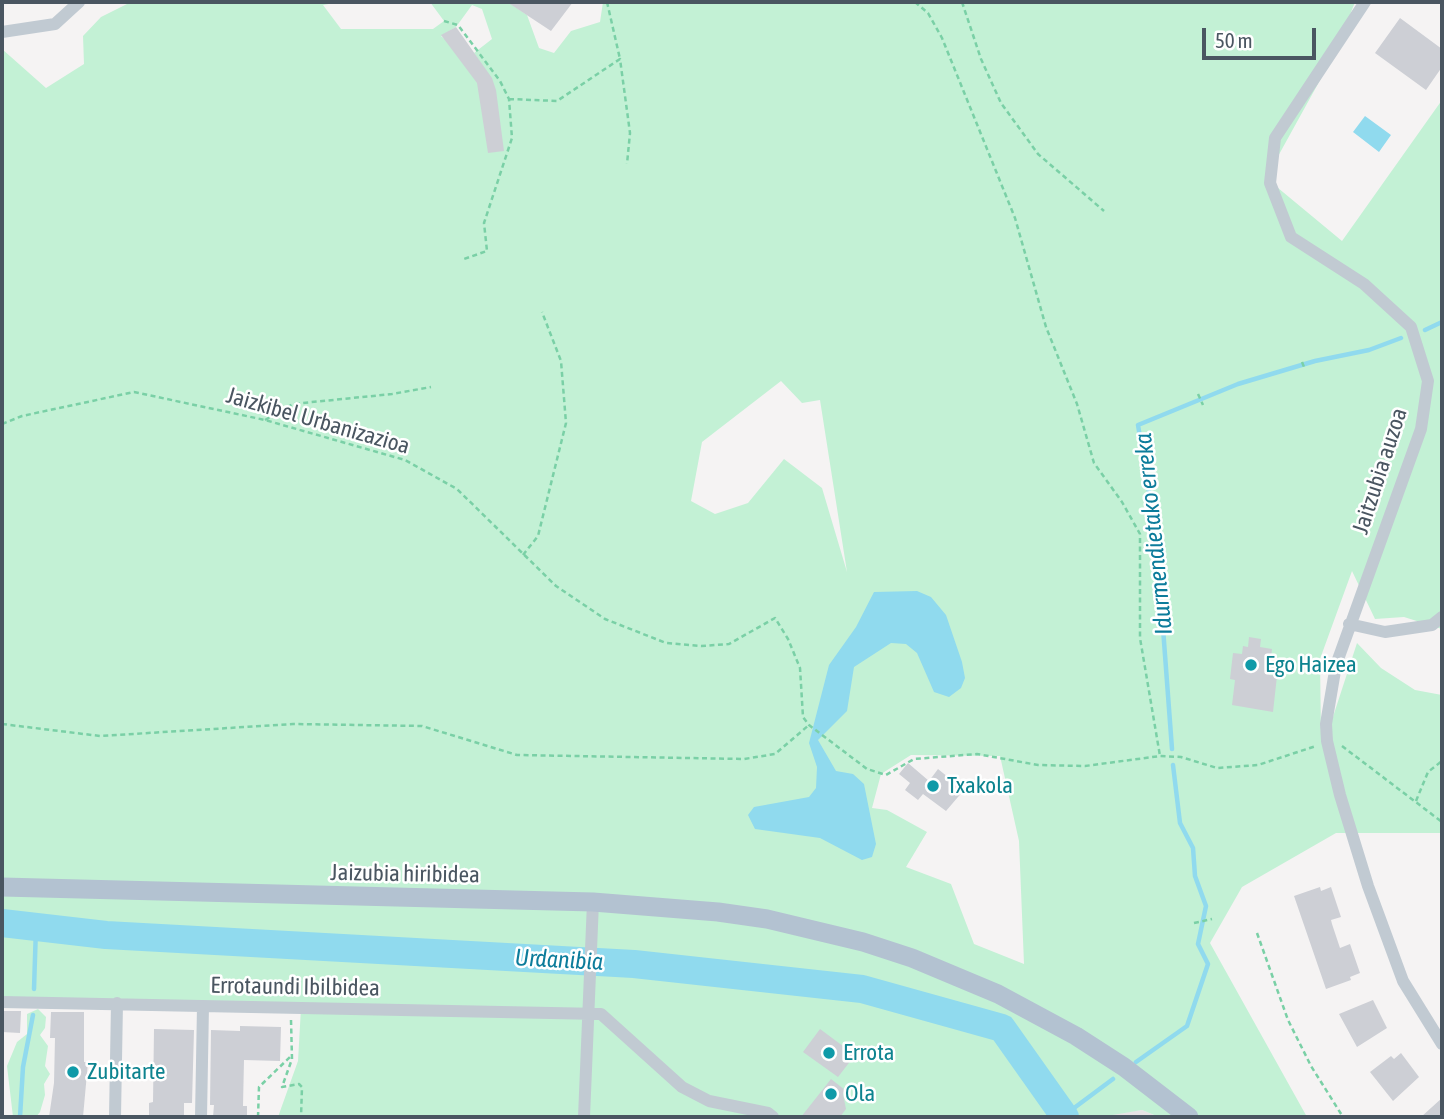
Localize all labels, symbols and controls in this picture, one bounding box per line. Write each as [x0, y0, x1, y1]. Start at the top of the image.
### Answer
scale bar [1206, 14, 1320, 58]
text: 50 m [1215, 28, 1253, 52]
street label: Jaizkibel Urbanizazioa [223, 382, 413, 460]
street label: Jaitzubia auzoa [1347, 405, 1413, 537]
water label: Idurmendietako erreka [1129, 432, 1179, 636]
place label: Ego Haizea [1265, 651, 1357, 679]
marker: Ego Haizea [1243, 657, 1259, 673]
place label: Txakola [947, 772, 1013, 800]
marker: Txakola [925, 778, 941, 794]
street label: Jaizubia hiribidea [330, 859, 480, 889]
water label: Urdanibia [514, 943, 604, 977]
street label: Errotaundi Ibilbidea [210, 972, 380, 1002]
place label: Errota [843, 1039, 894, 1067]
marker: Errota [821, 1045, 837, 1061]
place label: Zubitarte [87, 1058, 165, 1086]
marker: Zubitarte [65, 1064, 81, 1080]
place label: Ola [845, 1080, 875, 1108]
marker: Ola [823, 1086, 839, 1102]

